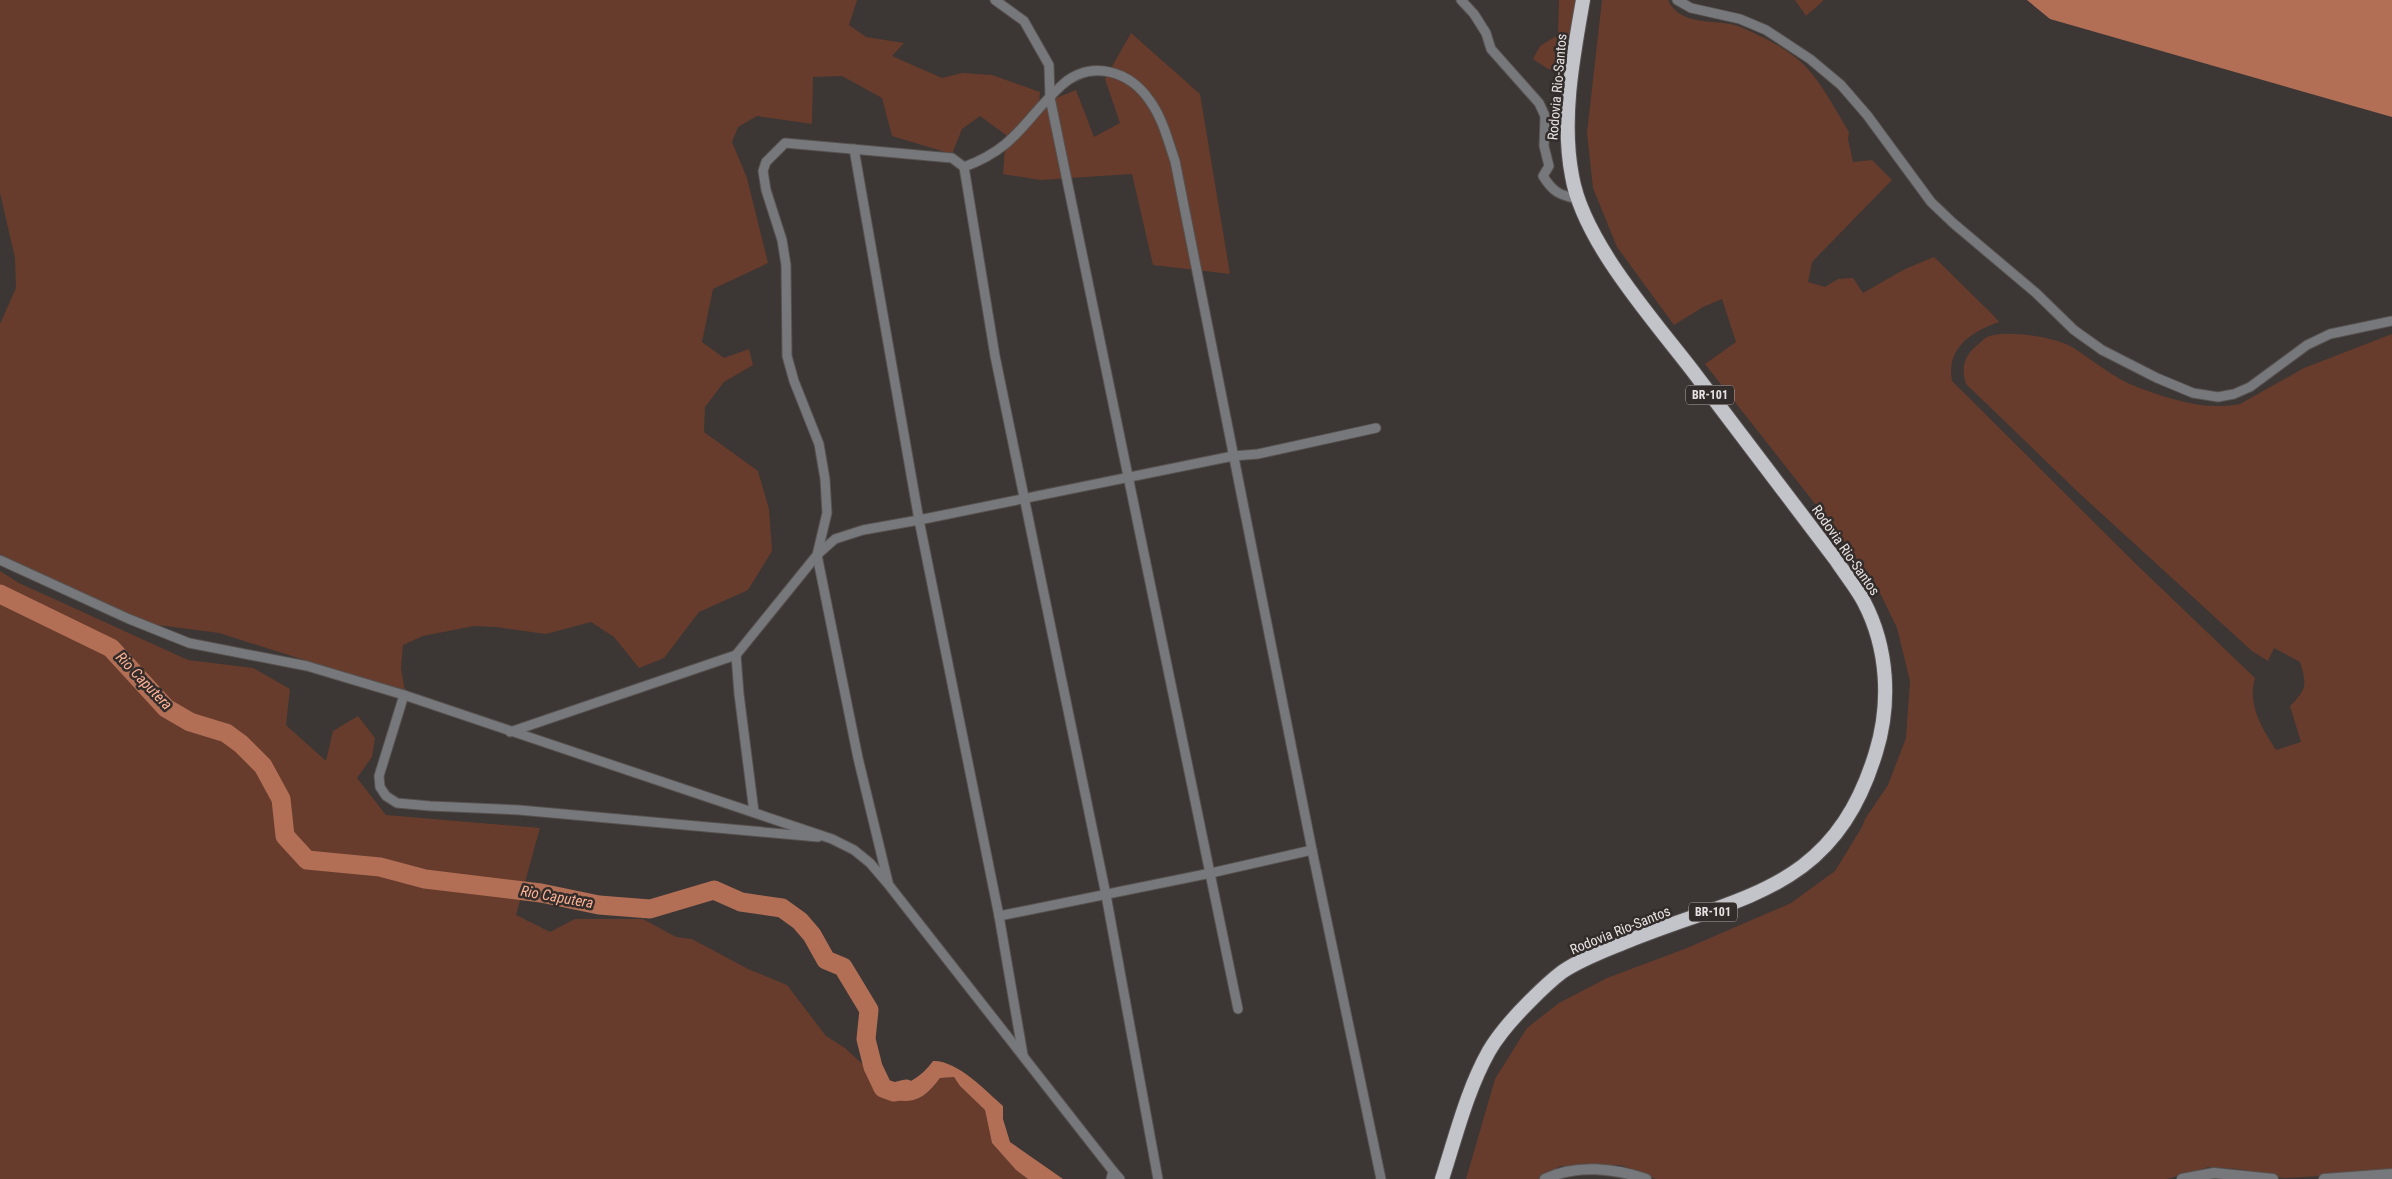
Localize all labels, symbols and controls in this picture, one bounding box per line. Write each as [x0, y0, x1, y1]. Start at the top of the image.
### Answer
street label: Rodovia Rio-Santos [1544, 33, 1570, 141]
road number: BR-101 [1686, 386, 1734, 404]
street label: Rodovia Rio-Santos [1809, 502, 1883, 598]
water label: Rio Caputera [112, 648, 176, 714]
water label: Rio Caputera [519, 882, 595, 912]
road number: BR-101 [1689, 902, 1737, 922]
street label: Rodovia Rio-Santos [1568, 903, 1672, 957]

